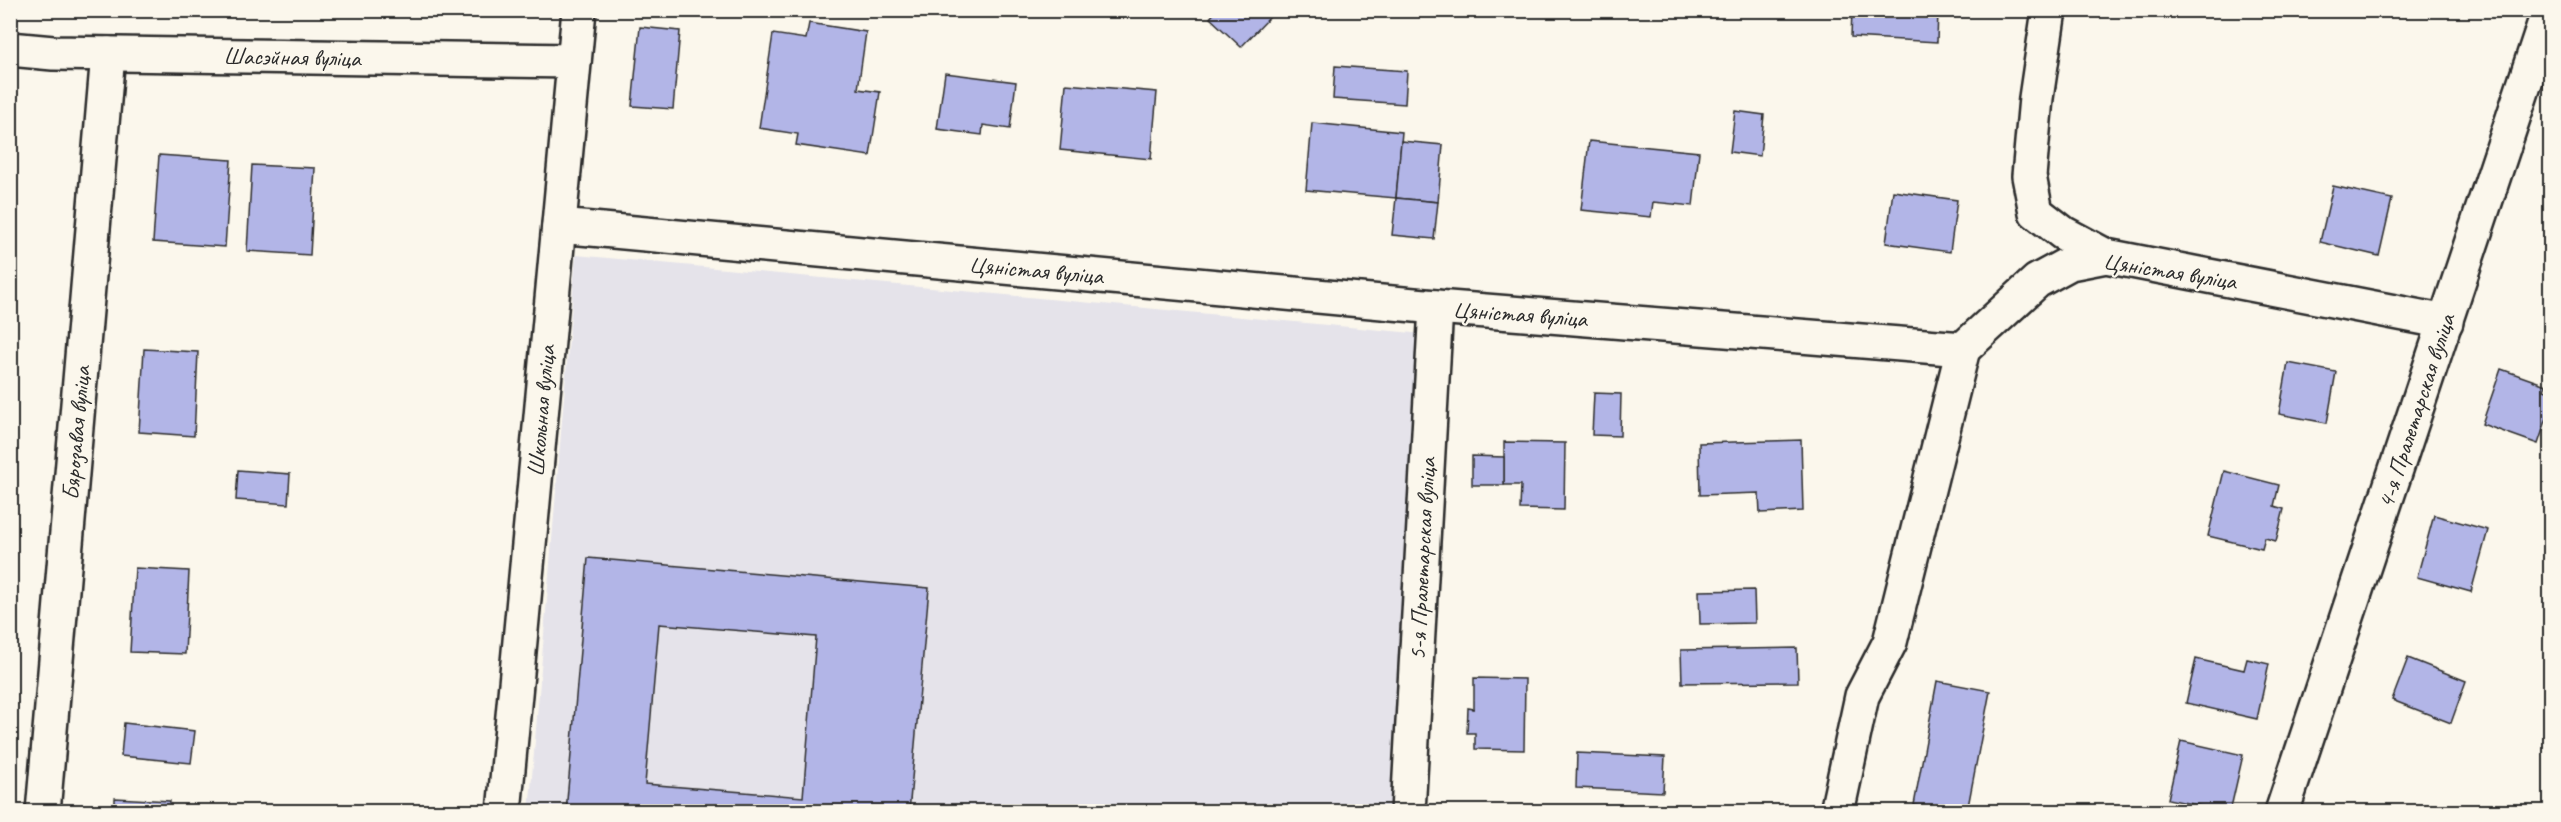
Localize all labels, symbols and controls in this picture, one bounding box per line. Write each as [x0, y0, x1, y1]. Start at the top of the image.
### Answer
street label: Шасэйная вуліца [223, 41, 362, 73]
street label: Цяністая вуліца [2101, 246, 2240, 297]
street label: Цяністая вуліца [968, 249, 1106, 291]
street label: Цяністая вуліца [1452, 294, 1590, 334]
street label: 4-я Пралетарская вуліца [2370, 309, 2462, 512]
street label: Школьная вуліца [520, 343, 562, 478]
street label: Бярозавая вуліца [55, 363, 97, 501]
street label: 5-я Пралетарская вуліца [1402, 456, 1442, 661]

